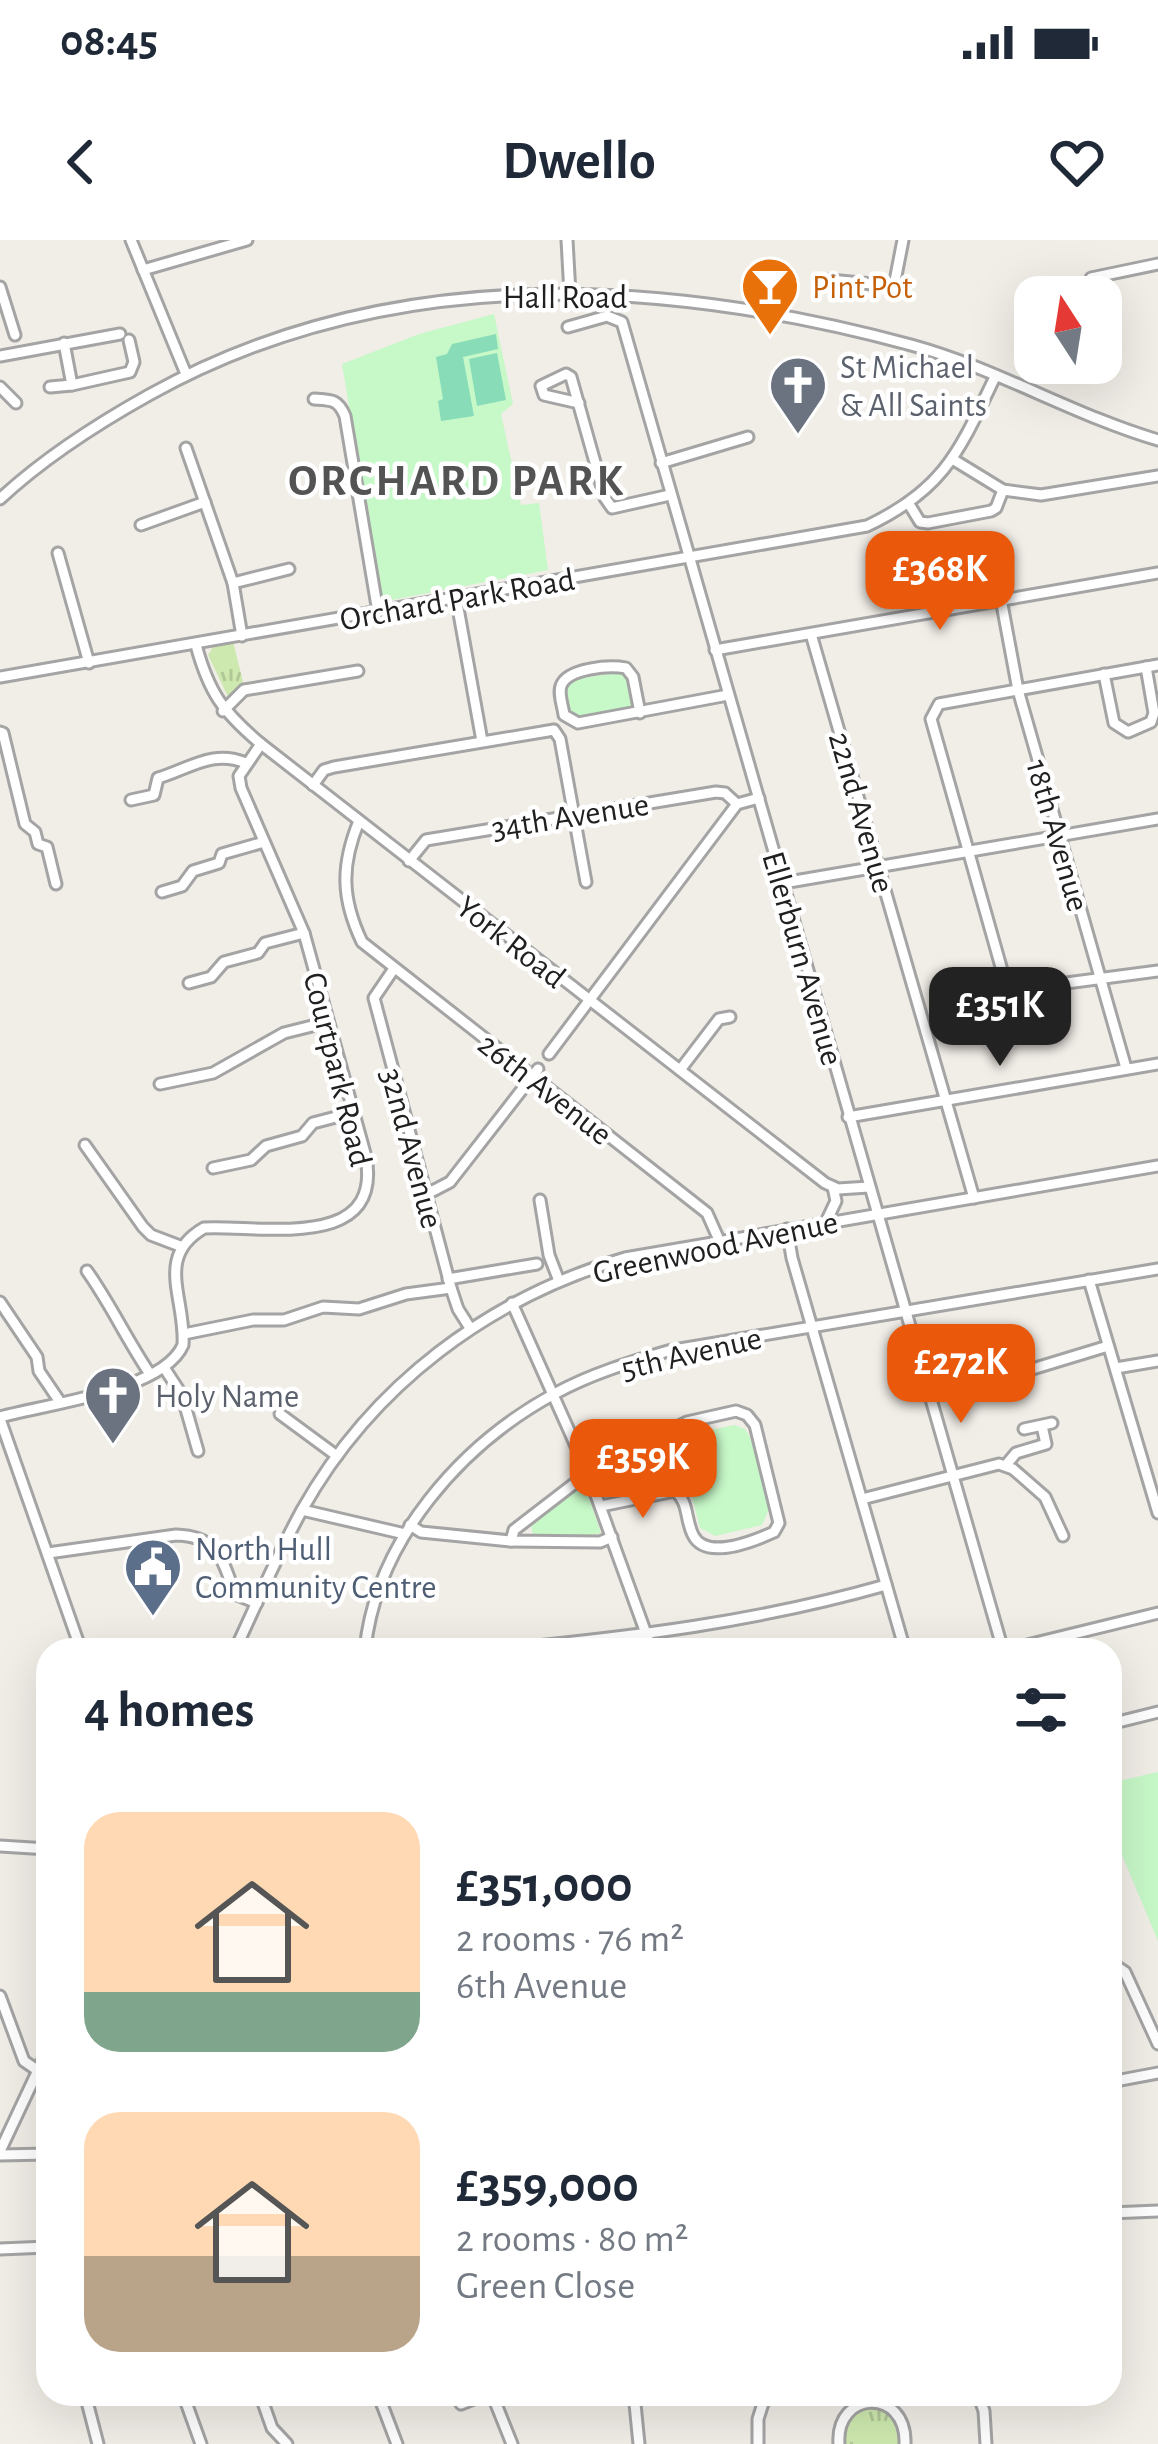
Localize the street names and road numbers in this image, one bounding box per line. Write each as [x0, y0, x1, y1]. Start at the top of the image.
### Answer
street label: Hall Road [503, 282, 627, 315]
street label: Orchard Park Road [338, 564, 577, 637]
street label: 22nd Avenue [822, 728, 899, 897]
street label: 18th Avenue [1019, 756, 1094, 915]
street label: 34th Avenue [489, 789, 651, 846]
street label: Ellerburn Avenue [755, 848, 848, 1069]
street label: York Road [450, 891, 571, 995]
street label: Courtpark Road [297, 969, 377, 1170]
street label: 26th Avenue [471, 1028, 618, 1152]
street label: 32nd Avenue [373, 1065, 448, 1232]
street label: Greenwood Avenue [590, 1206, 841, 1291]
street label: 5th Avenue [618, 1322, 765, 1387]

